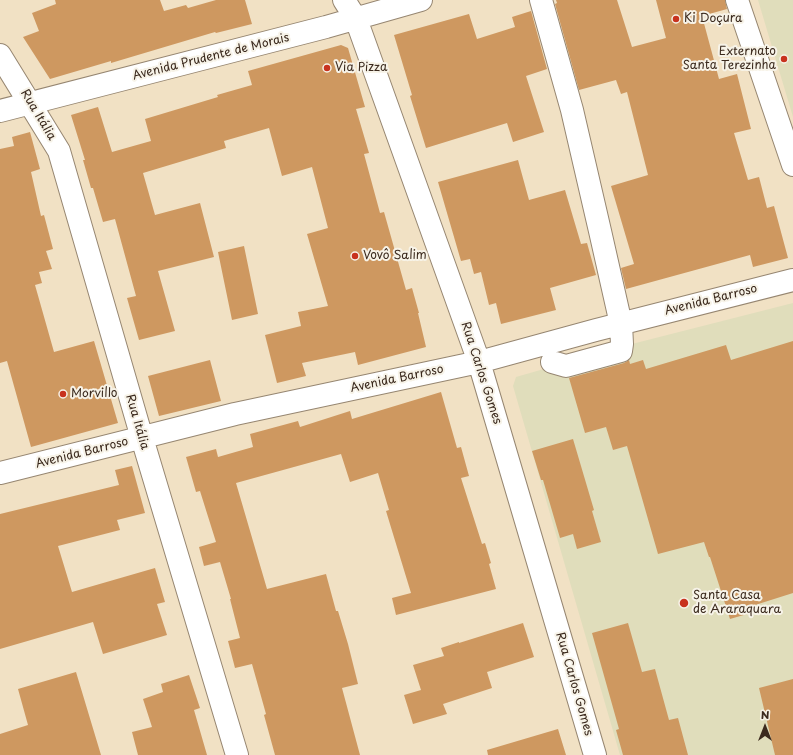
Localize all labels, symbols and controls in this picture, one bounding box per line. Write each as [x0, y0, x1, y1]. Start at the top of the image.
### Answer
place label: Ki Doçura [684, 12, 742, 26]
marker: Ki Doçura [671, 14, 681, 24]
street label: Avenida Prudente de Morais [131, 31, 291, 83]
place label: Externato Santa Terezinha [683, 45, 776, 73]
marker: Externato Santa Terezinha [779, 54, 789, 64]
place label: Via Pizza [335, 61, 387, 75]
marker: Via Pizza [322, 63, 332, 73]
street label: Rua Itália [17, 87, 59, 143]
place label: Vovô Salim [363, 249, 427, 263]
marker: Vovô Salim [350, 251, 360, 261]
street label: Avenida Barroso [663, 282, 759, 318]
street label: Rua Carlos Gomes [458, 320, 504, 426]
street label: Avenida Barroso [349, 362, 445, 396]
place label: Morvillo [71, 387, 117, 401]
marker: Morvillo [58, 389, 68, 399]
street label: Rua Itália [122, 393, 152, 451]
street label: Avenida Barroso [34, 435, 130, 471]
place label: Santa Casa de Araraquara [693, 589, 781, 617]
marker: Santa Casa de Araraquara [678, 597, 690, 609]
street label: Rua Carlos Gomes [552, 631, 596, 737]
text: N [761, 706, 769, 723]
north arrow [745, 707, 785, 747]

